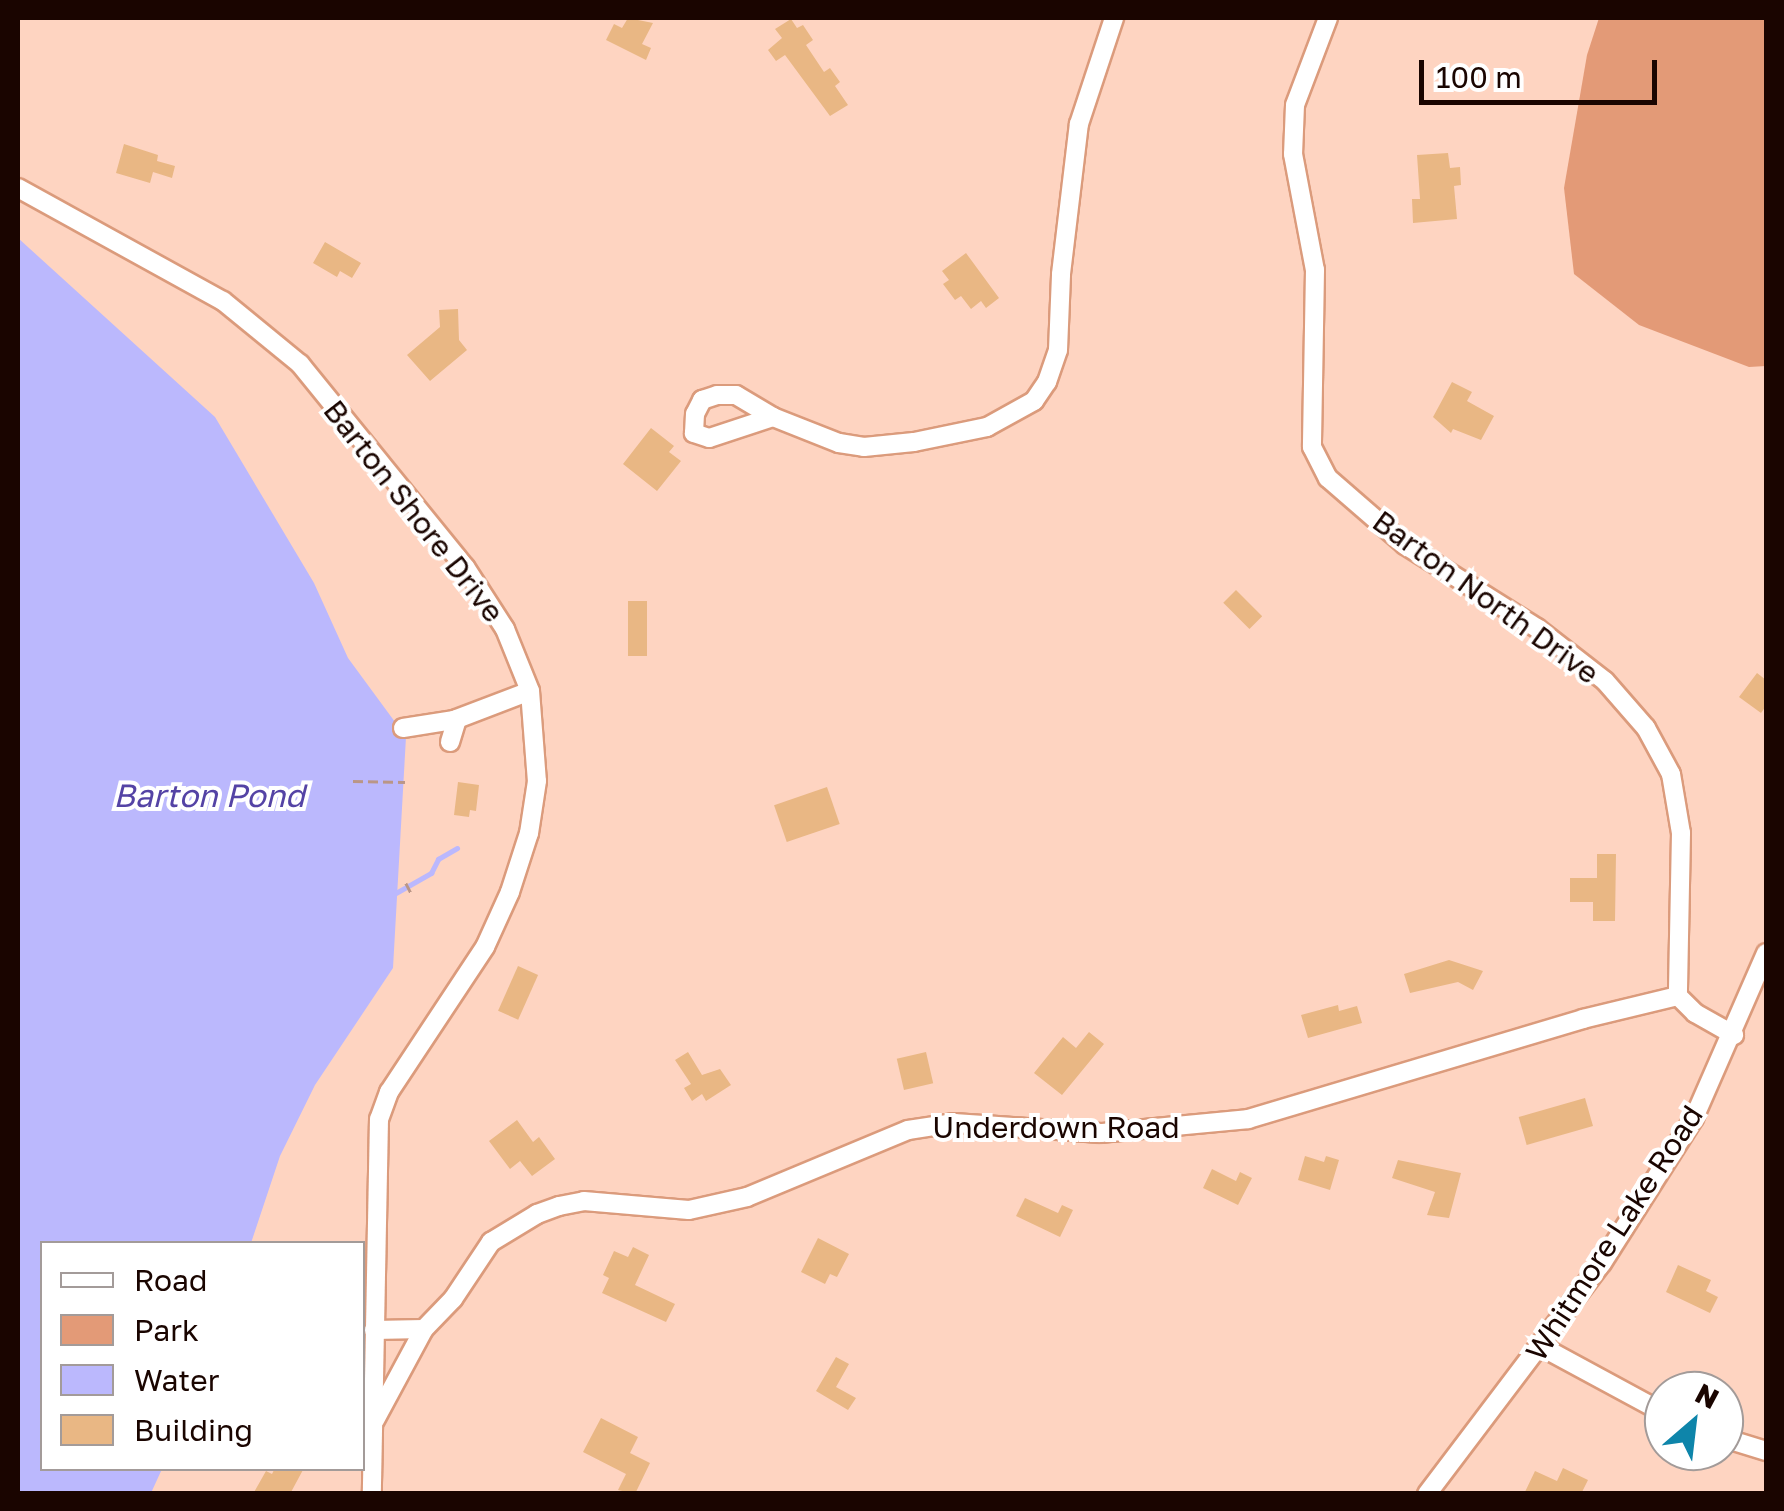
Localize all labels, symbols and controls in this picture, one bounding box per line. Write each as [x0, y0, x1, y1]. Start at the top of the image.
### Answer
scale bar [1424, 40, 1662, 102]
text: 100 m [1436, 59, 1522, 95]
street label: Barton Shore Drive [316, 393, 512, 629]
street label: Barton North Drive [1366, 503, 1606, 691]
water label: Barton Pond [113, 776, 305, 814]
street label: Whitmore Lake Road [1518, 1099, 1710, 1367]
street label: Underdown Road [932, 1109, 1180, 1145]
legend [40, 1241, 365, 1471]
text: Road [134, 1262, 208, 1298]
text: Park [134, 1312, 199, 1348]
text: Water [134, 1362, 219, 1398]
north arrow [1644, 1371, 1744, 1471]
text: N [1690, 1376, 1725, 1415]
text: Building [134, 1412, 253, 1448]

